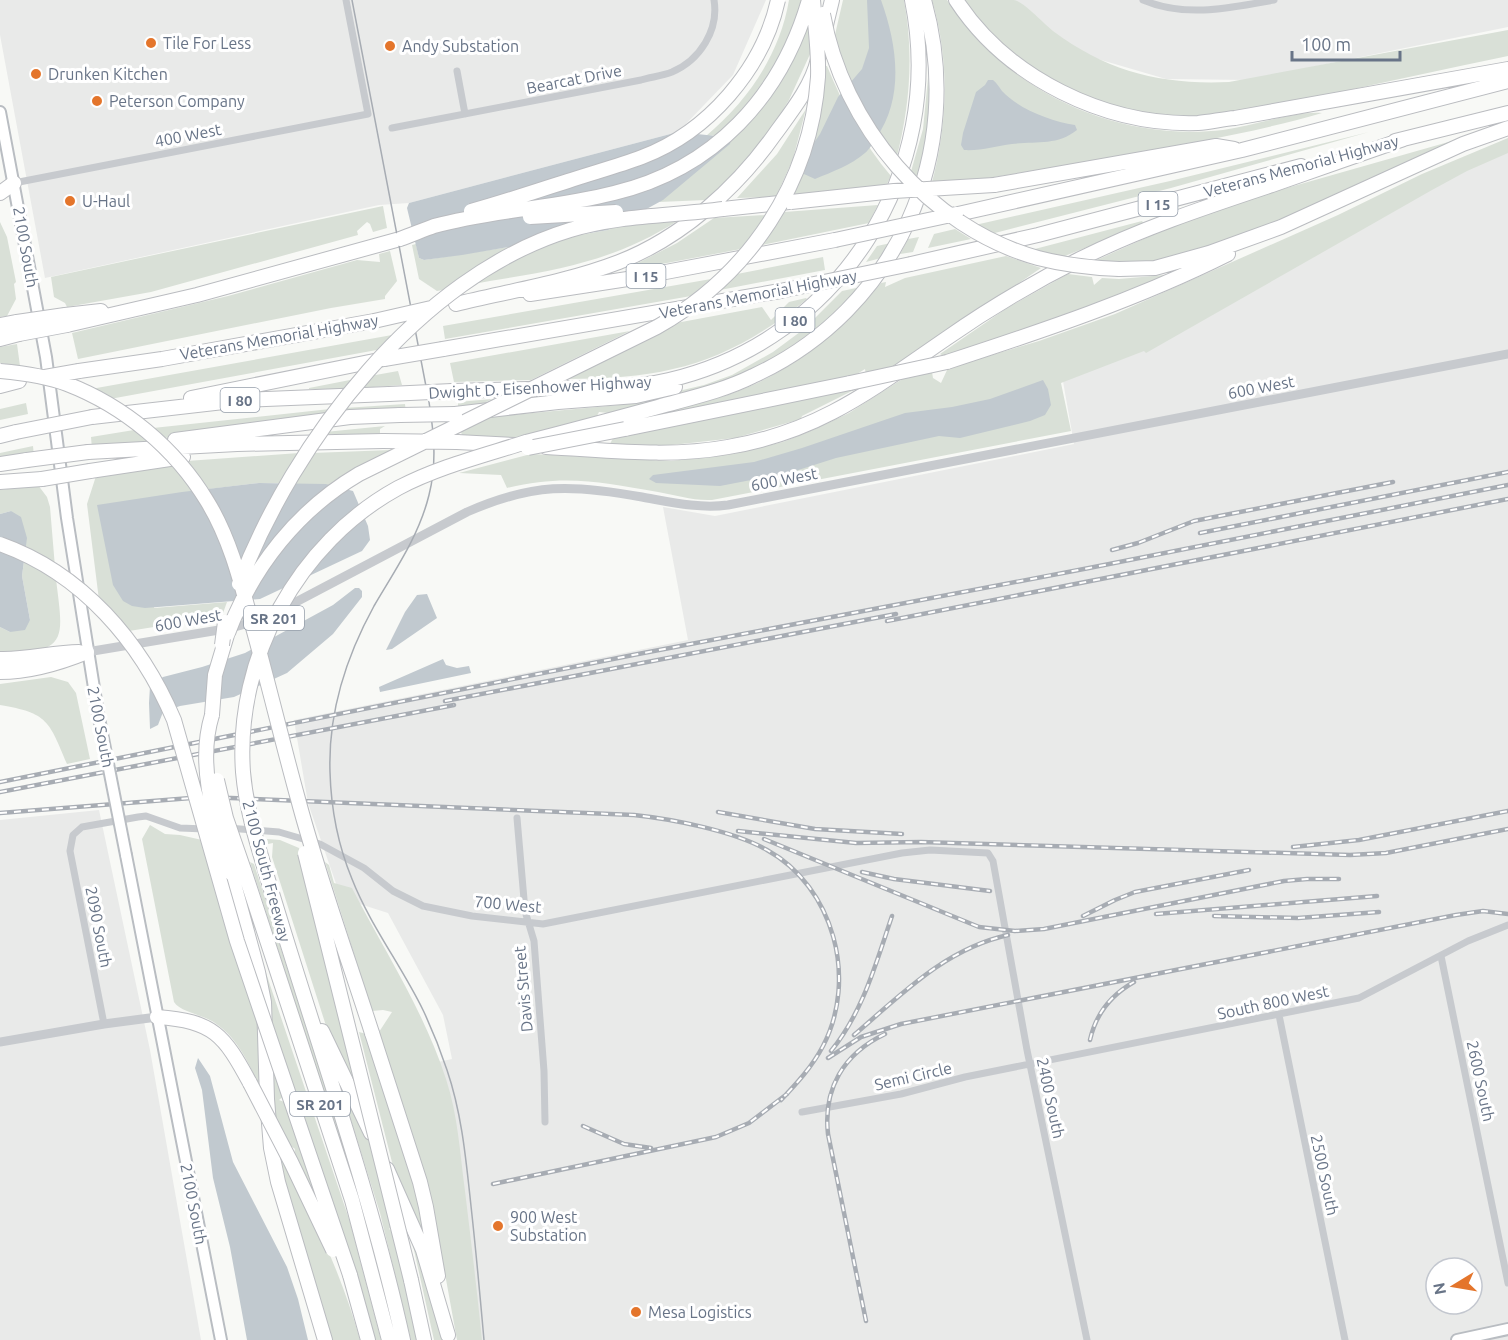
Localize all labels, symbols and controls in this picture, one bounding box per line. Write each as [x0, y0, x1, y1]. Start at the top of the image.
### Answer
scale bar [1292, 24, 1400, 62]
place label: Tile For Less [163, 34, 251, 52]
text: 100 m [1301, 34, 1351, 54]
marker: Tile For Less [144, 36, 158, 50]
place label: Andy Substation [402, 37, 519, 55]
marker: Andy Substation [383, 39, 397, 53]
street label: Bearcat Drive [525, 61, 623, 97]
place label: Drunken Kitchen [48, 65, 168, 83]
marker: Drunken Kitchen [29, 67, 43, 81]
place label: Peterson Company [109, 92, 245, 110]
marker: Peterson Company [90, 94, 104, 108]
street label: 400 West [153, 120, 223, 150]
street label: Veterans Memorial Highway [1202, 131, 1401, 201]
place label: U-Haul [82, 192, 130, 210]
road number: I 15 [1138, 192, 1178, 216]
marker: U-Haul [63, 194, 77, 208]
street label: 2100 South [10, 205, 42, 289]
road number: I 15 [626, 264, 666, 288]
street label: Veterans Memorial Highway [658, 266, 859, 322]
road number: I 80 [776, 308, 814, 332]
street label: Veterans Memorial Highway [178, 311, 380, 363]
street label: Dwight D. Eisenhower Highway [428, 372, 652, 402]
street label: 600 West [1226, 372, 1296, 402]
road number: I 80 [220, 388, 260, 412]
street label: 600 West [749, 464, 819, 494]
street label: 600 West [153, 605, 223, 635]
road number: SR 201 [244, 606, 304, 630]
street label: 2100 South [84, 685, 118, 769]
street label: 2100 South Freeway [239, 798, 295, 944]
street label: 2090 South [82, 885, 116, 969]
street label: 700 West [474, 892, 543, 916]
street label: Davis Street [510, 944, 536, 1033]
street label: South 800 West [1216, 981, 1331, 1023]
street label: 2600 South [1464, 1039, 1498, 1123]
street label: 2400 South [1034, 1056, 1068, 1140]
street label: Semi Circle [873, 1058, 953, 1094]
road number: SR 201 [290, 1092, 350, 1116]
street label: 2500 South [1308, 1133, 1342, 1217]
street label: 2100 South [177, 1162, 211, 1246]
place label: 900 West Substation [510, 1208, 587, 1244]
marker: 900 West Substation [491, 1219, 505, 1233]
north arrow [1424, 1256, 1484, 1316]
text: N [1429, 1281, 1449, 1296]
place label: Mesa Logistics [648, 1303, 752, 1321]
marker: Mesa Logistics [629, 1305, 643, 1319]

